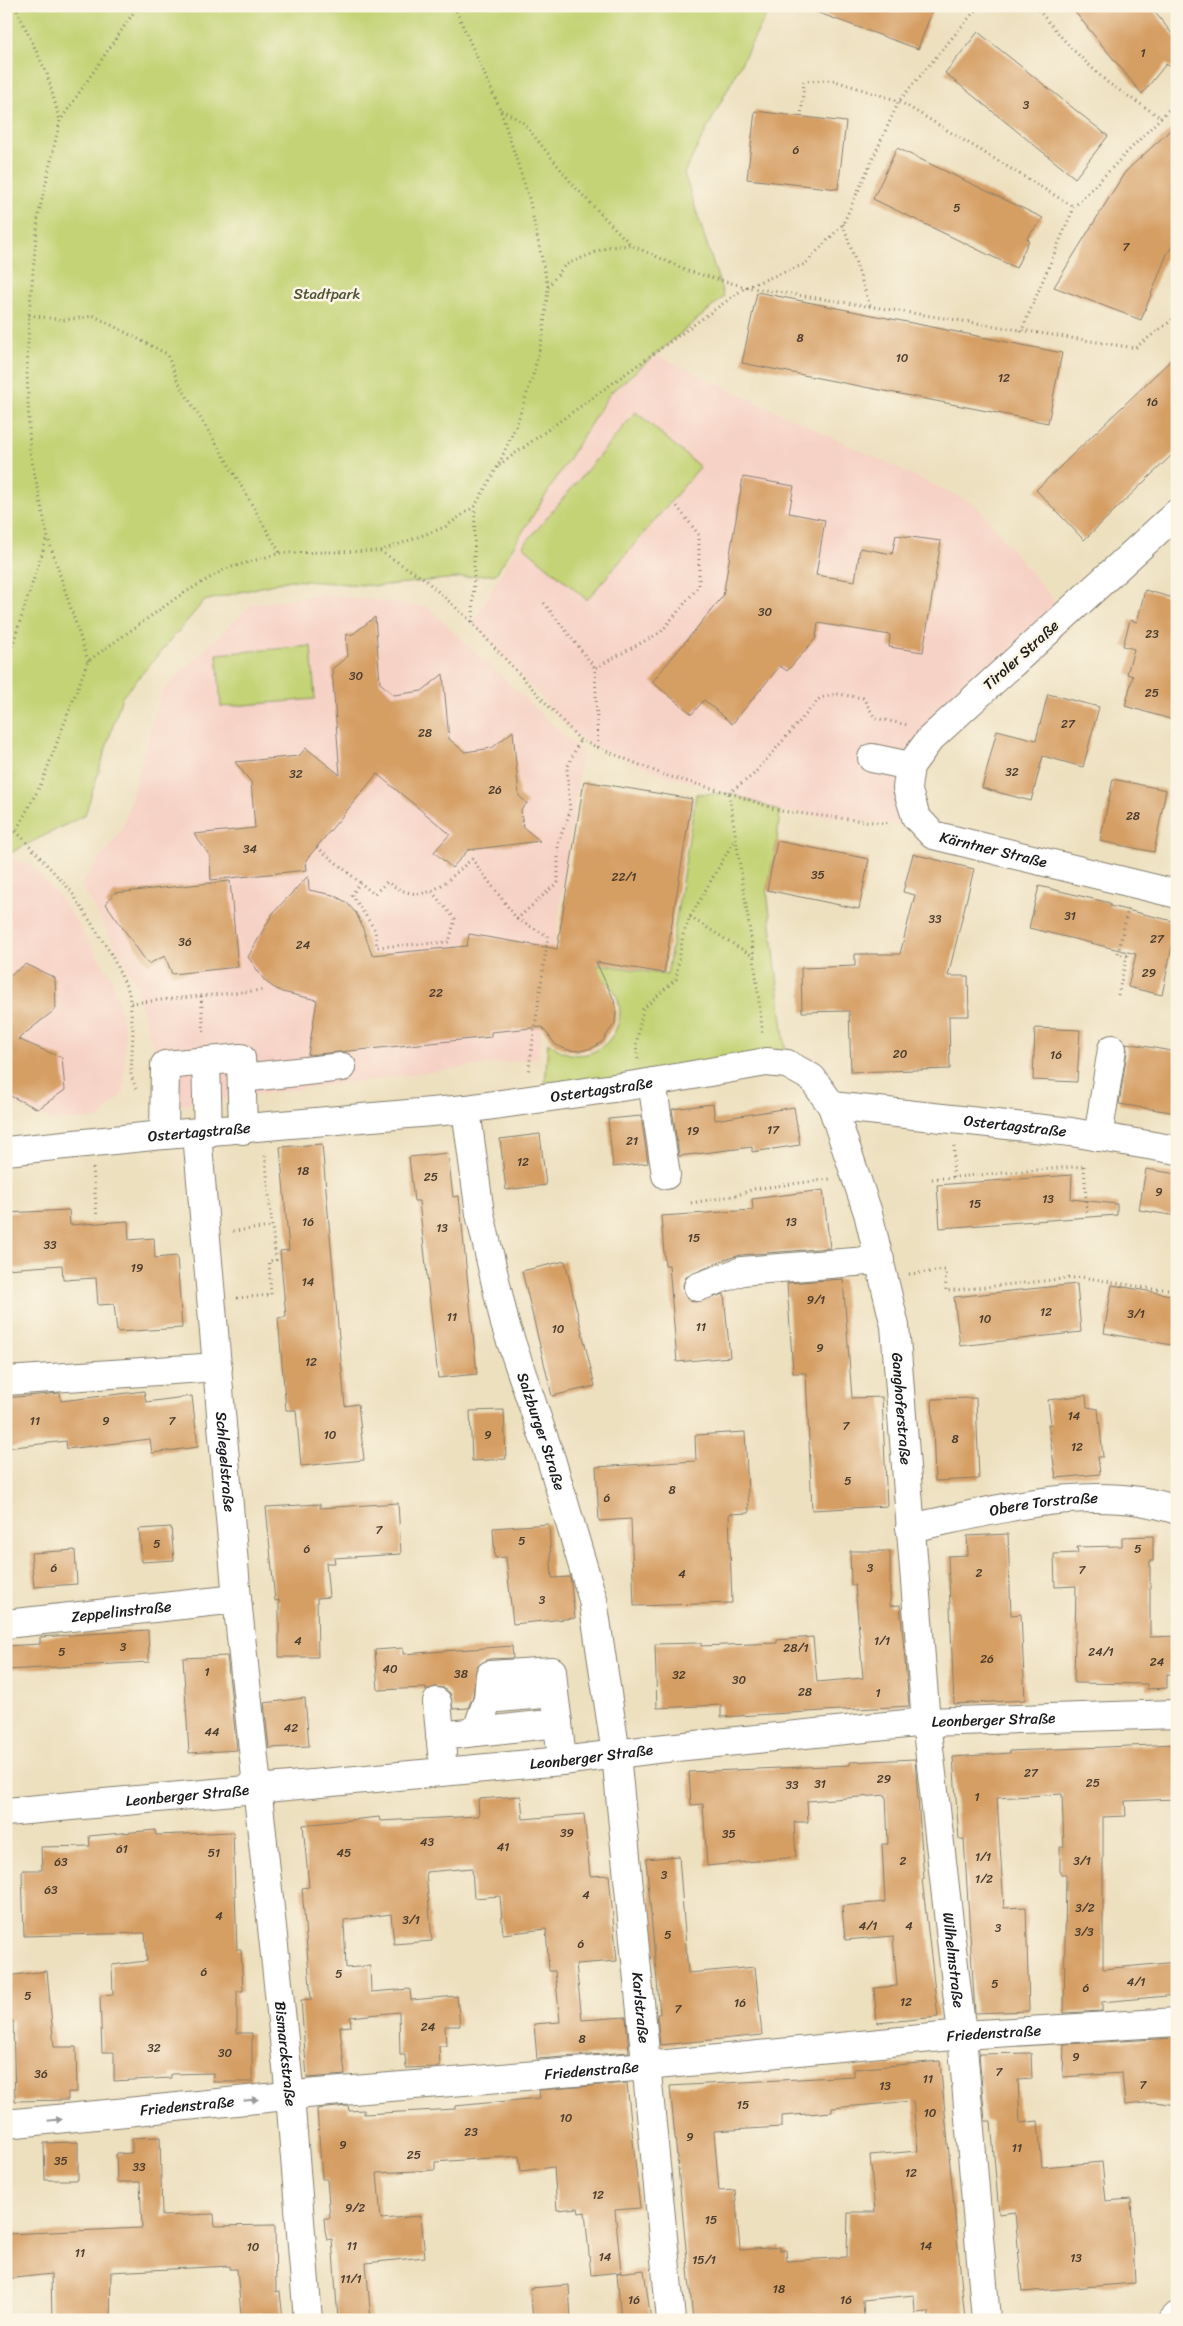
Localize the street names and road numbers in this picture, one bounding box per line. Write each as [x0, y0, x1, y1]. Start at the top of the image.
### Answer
street label: Tiroler Straße [977, 613, 1065, 697]
street label: Kärntner Straße [937, 824, 1050, 875]
street label: Ostertagstraße [549, 1069, 655, 1110]
street label: Ostertagstraße [962, 1107, 1068, 1144]
street label: Ostertagstraße [146, 1115, 252, 1149]
street label: Ganghoferstraße [884, 1352, 919, 1466]
street label: Salzburger Straße [509, 1369, 573, 1494]
street label: Schlegelstraße [208, 1410, 242, 1513]
street label: Obere Torstraße [987, 1485, 1098, 1524]
street label: Zeppelinstraße [70, 1593, 173, 1630]
street label: Leonberger Straße [931, 1705, 1056, 1735]
street label: Leonberger Straße [529, 1737, 655, 1777]
street label: Leonberger Straße [124, 1777, 250, 1814]
street label: Wilhelmstraße [935, 1911, 972, 2010]
street label: Karlstraße [624, 1971, 657, 2044]
street label: Bismarckstraße [267, 2000, 304, 2108]
street label: Friedenstraße [945, 2017, 1042, 2049]
street label: Friedenstraße [543, 2054, 640, 2087]
street label: Friedenstraße [139, 2088, 236, 2124]

